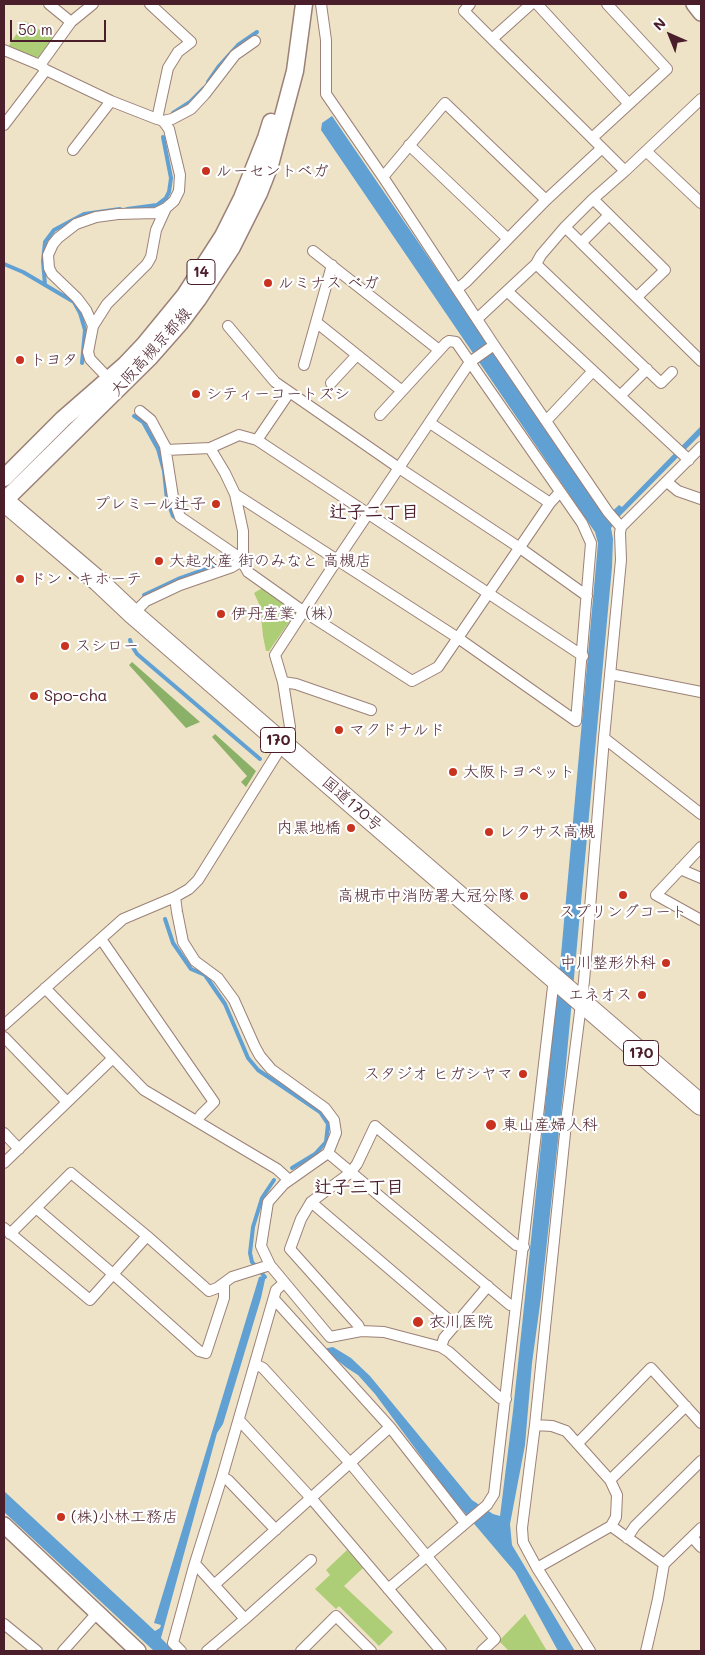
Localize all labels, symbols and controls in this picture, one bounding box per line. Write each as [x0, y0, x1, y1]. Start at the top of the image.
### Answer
scale bar [12, 10, 109, 42]
north arrow [645, 10, 695, 60]
text: N [649, 13, 670, 34]
text: 50 m [18, 19, 53, 39]
place label: ルーセントベガ [216, 161, 329, 181]
marker: ルーセントベガ [200, 165, 212, 177]
road number: 14 [187, 260, 215, 284]
place label: ルミナス ベガ [278, 273, 379, 293]
marker: ルミナス ベガ [262, 277, 274, 289]
street label: 大阪高槻京都線 [106, 304, 196, 400]
place label: トヨタ [30, 350, 78, 370]
marker: トヨタ [14, 354, 26, 366]
place label: シティーコートズシ [206, 384, 350, 404]
marker: シティーコートズシ [190, 388, 202, 400]
place label: プレミール辻子 [94, 494, 206, 514]
marker: プレミール辻子 [210, 498, 222, 510]
district label: 辻子二丁目 [329, 501, 419, 523]
place label: 大起水産 街のみなと 高槻店 [169, 551, 371, 571]
marker: 大起水産 街のみなと 高槻店 [153, 555, 165, 567]
place label: ドン・キホーテ [30, 569, 142, 589]
marker: ドン・キホーテ [14, 573, 26, 585]
place label: 伊丹産業（株） [231, 604, 343, 624]
marker: 伊丹産業（株） [215, 608, 227, 620]
place label: スシロー [75, 636, 139, 656]
marker: スシロー [59, 640, 71, 652]
place label: Spo-cha [44, 686, 108, 706]
marker: Spo-cha [28, 690, 40, 702]
place label: マクドナルド [349, 720, 445, 740]
marker: マクドナルド [333, 724, 345, 736]
road number: 170 [260, 728, 296, 752]
place label: 大阪トヨペット [463, 762, 575, 782]
marker: 大阪トヨペット [447, 766, 459, 778]
street label: 国道170号 [318, 773, 386, 835]
place label: 内黒地橋 [277, 818, 341, 838]
marker: 内黒地橋 [345, 822, 357, 834]
place label: レクサス高槻 [499, 822, 595, 842]
marker: レクサス高槻 [483, 826, 495, 838]
place label: 高槻市中消防署大冠分隊 [338, 886, 514, 906]
marker: スプリングコート [617, 889, 629, 901]
marker: 高槻市中消防署大冠分隊 [518, 890, 530, 902]
place label: スプリングコート [559, 902, 687, 922]
place label: 中川整形外科 [560, 953, 656, 973]
marker: 中川整形外科 [660, 957, 672, 969]
place label: エネオス [568, 985, 632, 1005]
marker: エネオス [636, 989, 648, 1001]
road number: 170 [624, 1040, 658, 1066]
place label: スタジオ ヒガシヤマ [364, 1064, 513, 1084]
marker: スタジオ ヒガシヤマ [517, 1068, 529, 1080]
place label: 東山産婦人科 [502, 1115, 598, 1135]
marker: 東山産婦人科 [484, 1118, 498, 1132]
district label: 辻子三丁目 [314, 1176, 404, 1198]
place label: 衣川医院 [429, 1312, 493, 1332]
marker: 衣川医院 [411, 1315, 425, 1329]
place label: (株)小林工務店 [71, 1507, 178, 1527]
marker: (株)小林工務店 [55, 1511, 67, 1523]

